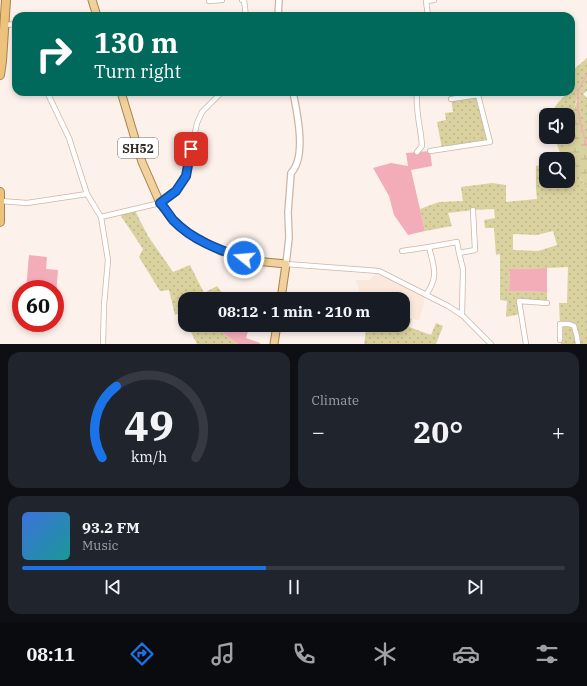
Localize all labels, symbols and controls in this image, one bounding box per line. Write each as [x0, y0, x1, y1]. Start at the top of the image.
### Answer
text: 130 m [94, 24, 178, 61]
icon: right [28, 28, 80, 80]
text: Turn right [94, 60, 181, 83]
map controls [539, 108, 575, 188]
button: sound [539, 108, 575, 144]
pin [174, 132, 208, 166]
road number: SH52 [118, 138, 158, 158]
icon: arrive [180, 138, 202, 160]
button: search [539, 152, 575, 188]
position arrow [223, 237, 265, 279]
speed limit sign: 60 [12, 280, 64, 332]
text: 08:12 · 1 min · 210 m [218, 302, 370, 321]
text: Climate [312, 392, 359, 409]
text: 49 [124, 398, 174, 452]
text: 20° [413, 412, 463, 451]
text: − [312, 417, 325, 446]
text: + [552, 417, 565, 446]
text: km/h [131, 447, 167, 466]
text: 93.2 FM [82, 518, 140, 537]
text: Music [82, 537, 119, 554]
icon: previous [102, 576, 124, 598]
icon: pause [283, 576, 305, 598]
icon: next [464, 576, 486, 598]
icon: directions [128, 640, 156, 668]
icon: music [209, 640, 237, 668]
icon: phone [290, 640, 318, 668]
icon: climate [371, 640, 399, 668]
icon: car [452, 640, 480, 668]
icon: filters [533, 640, 561, 668]
text: 08:11 [26, 643, 75, 666]

